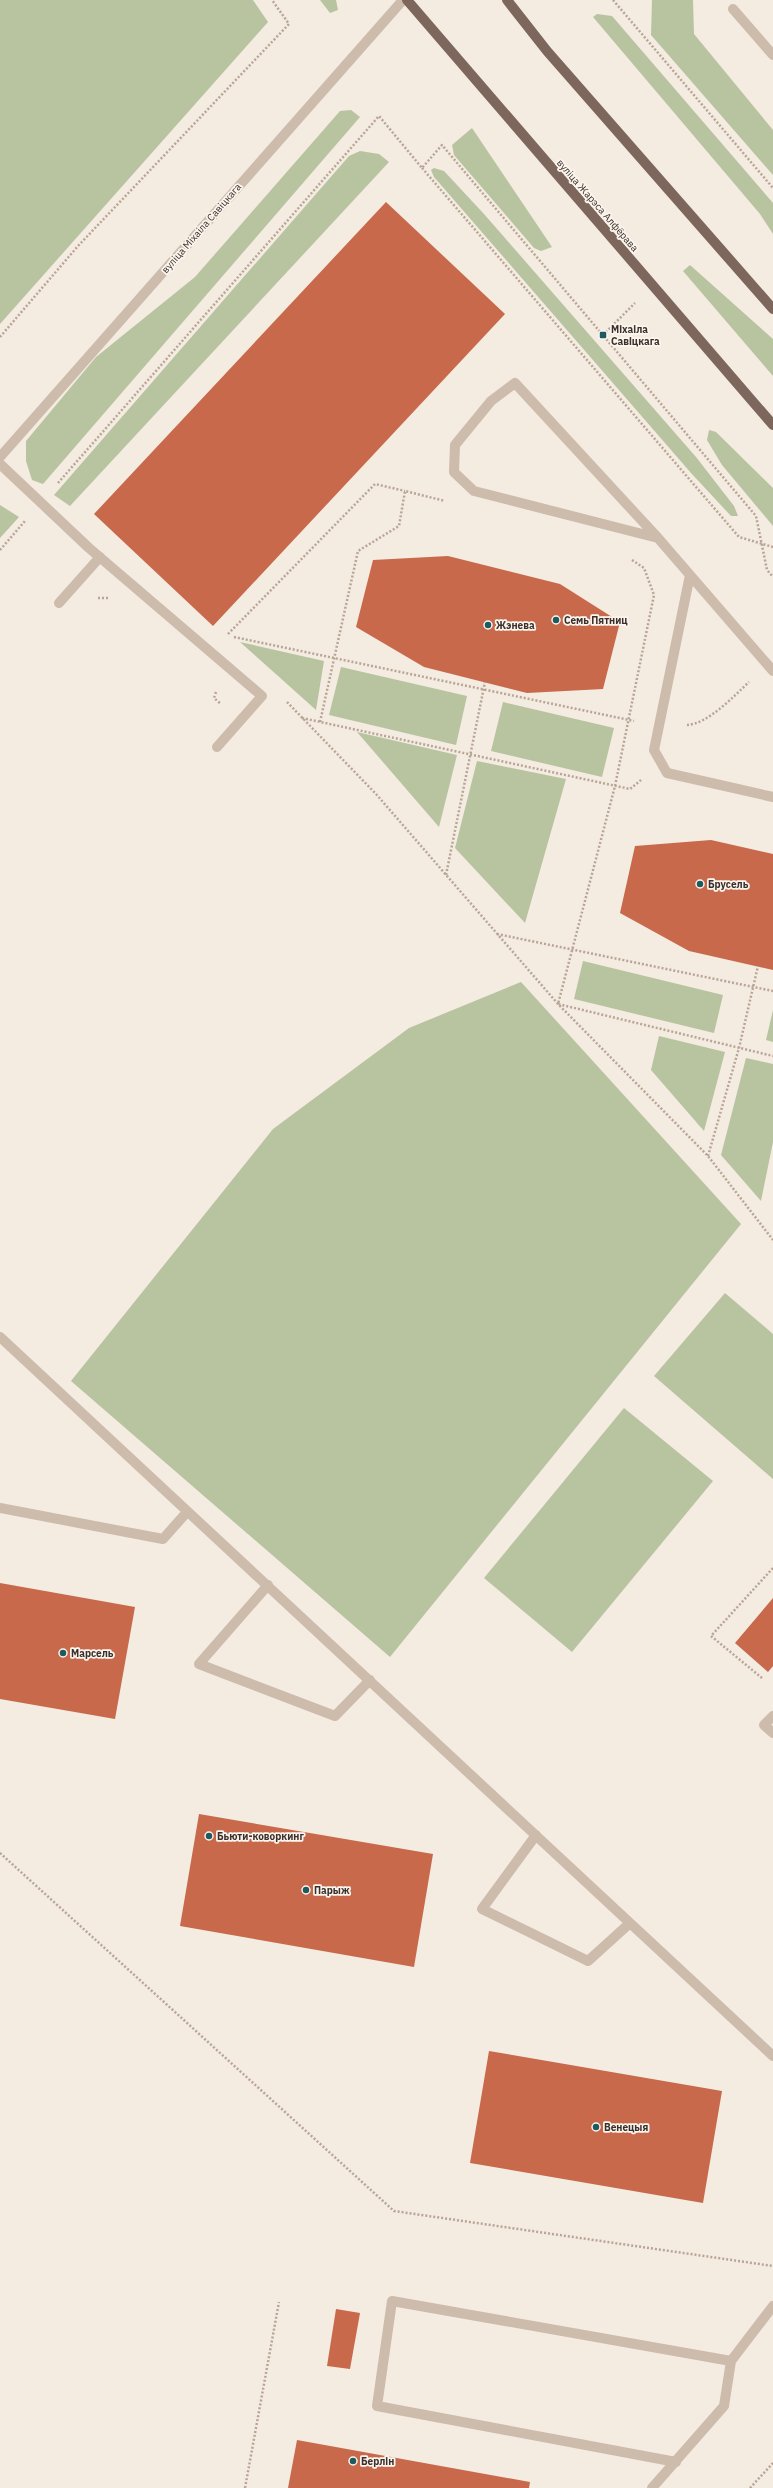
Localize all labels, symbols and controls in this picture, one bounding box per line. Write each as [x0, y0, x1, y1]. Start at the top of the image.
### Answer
street label: вуліца Жарэса Алфёрава [554, 156, 642, 255]
street label: вуліца Міхаіла Савіцкага [159, 180, 244, 276]
place label: Міхаіла Савіцкага [611, 323, 660, 348]
marker: Міхаіла Савіцкага [598, 330, 608, 340]
place label: Семь Пятниц [564, 614, 628, 627]
marker: Семь Пятниц [551, 615, 561, 625]
place label: Жэнева [496, 619, 535, 632]
marker: Жэнева [483, 620, 493, 630]
place label: Брусель [708, 878, 749, 891]
marker: Брусель [695, 879, 705, 889]
place label: Марсель [71, 1647, 114, 1660]
marker: Марсель [58, 1648, 68, 1658]
place label: Бьюти-коворкинг [217, 1830, 304, 1843]
marker: Бьюти-коворкинг [204, 1831, 214, 1841]
place label: Парыж [314, 1884, 350, 1897]
marker: Парыж [301, 1885, 311, 1895]
place label: Венецыя [604, 2121, 648, 2134]
marker: Венецыя [591, 2122, 601, 2132]
place label: Берлін [361, 2455, 394, 2468]
marker: Берлін [348, 2456, 358, 2466]

